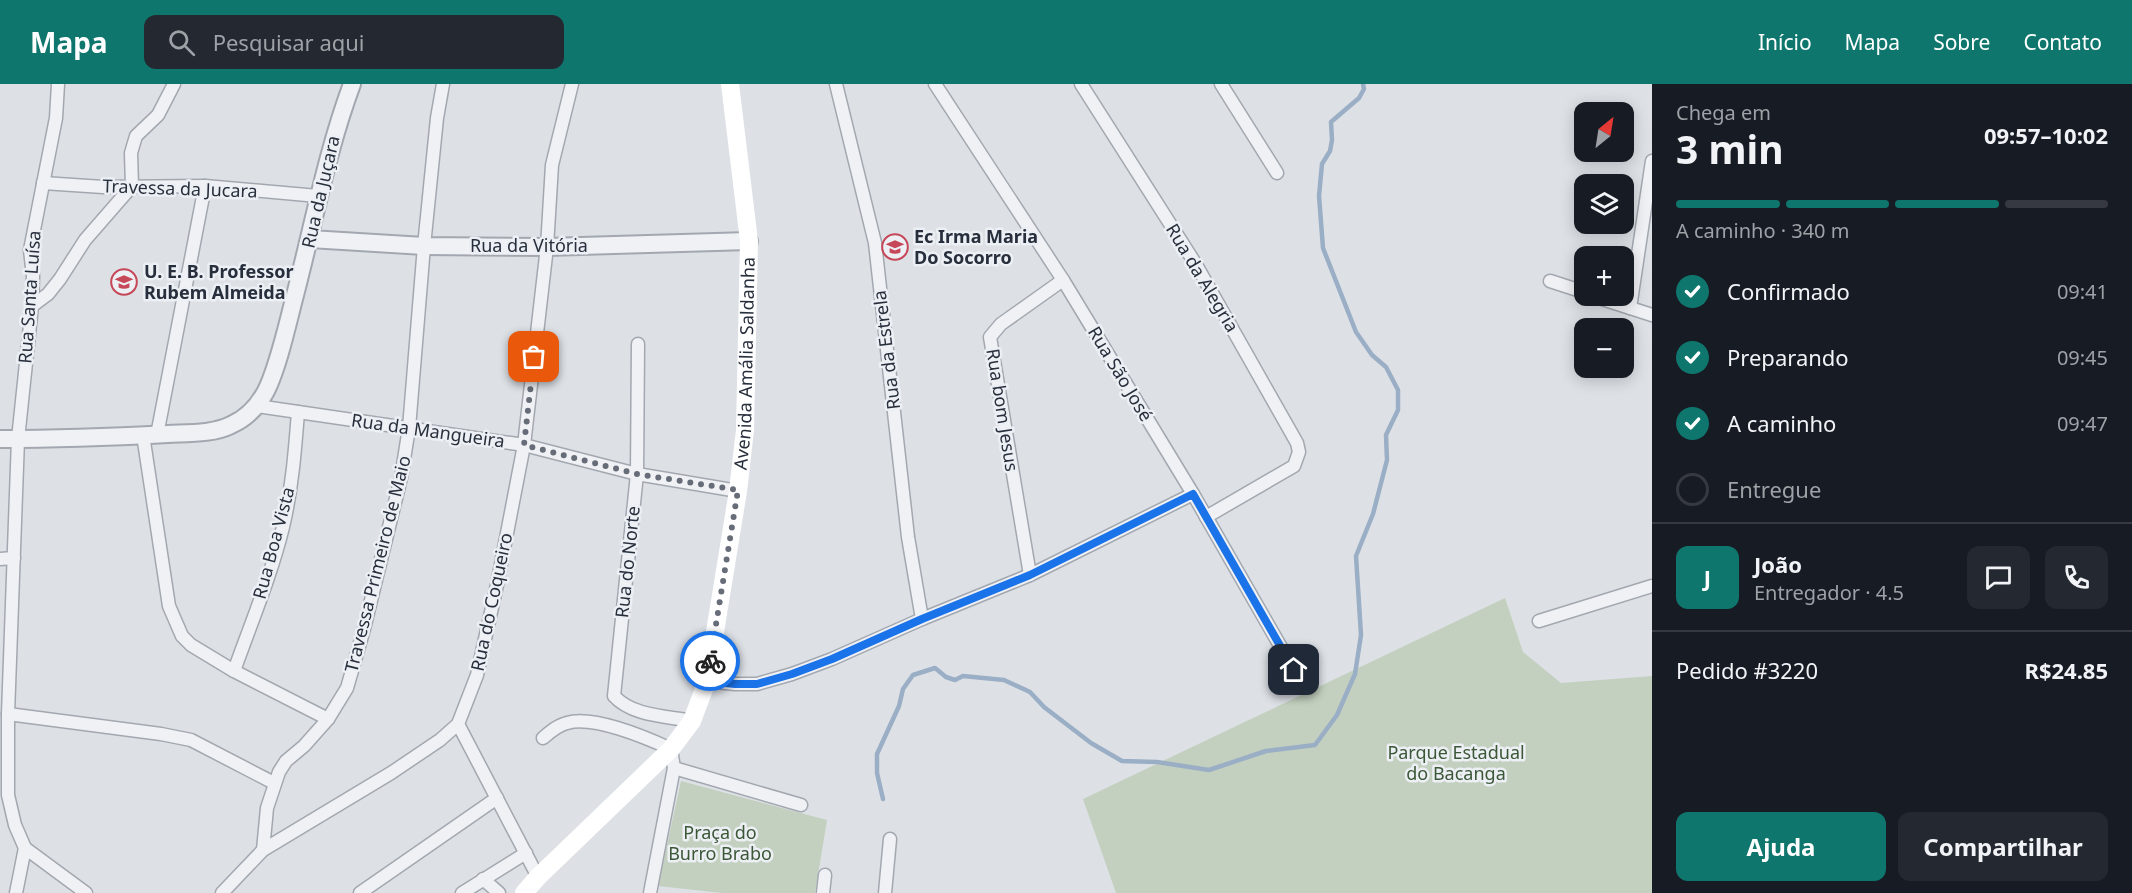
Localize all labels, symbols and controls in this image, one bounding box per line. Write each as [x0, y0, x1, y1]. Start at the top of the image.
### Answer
search box [144, 15, 564, 69]
text: Mapa [30, 23, 108, 61]
icon: search [165, 26, 198, 59]
text: Pesquisar aqui [213, 27, 365, 57]
text: Início [1758, 28, 1812, 56]
text: Mapa [1845, 28, 1900, 56]
text: Sobre [1933, 28, 1990, 56]
text: Contato [2023, 28, 2102, 56]
text: Chega em [1676, 99, 1771, 126]
north arrow [1574, 102, 1634, 162]
map controls [1574, 102, 1634, 378]
text: 09:57–10:02 [1984, 120, 2108, 150]
text: 3 min [1676, 122, 1783, 175]
street label: Rua da Juçara [295, 133, 345, 250]
street label: Travessa da Jucara [102, 173, 258, 203]
button: layers [1574, 174, 1634, 234]
text: A caminho · 340 m [1676, 217, 1849, 244]
street label: Rua da Alegria [1161, 219, 1245, 336]
place label: Ec Irma Maria Do Socorro [914, 224, 1038, 269]
street label: Rua Santa Luísa [12, 230, 46, 364]
school or university icon: Ec Irma Maria Do Socorro [880, 232, 910, 262]
street label: Rua da Vitória [470, 233, 588, 257]
button: + [1574, 246, 1634, 306]
street label: Avenida Amália Saldanha [728, 257, 760, 471]
place label: U. E. B. Professor Rubem Almeida [144, 259, 294, 304]
school or university icon: U. E. B. Professor Rubem Almeida [109, 267, 139, 297]
icon: check [1676, 275, 1709, 308]
text: Confirmado [1727, 276, 1850, 306]
text: 09:41 [2057, 278, 2108, 305]
street label: Rua da Estrela [867, 289, 905, 411]
button: − [1574, 318, 1634, 378]
street label: Rua São José [1083, 321, 1159, 426]
pin [508, 331, 559, 382]
icon: bag [517, 340, 550, 373]
icon: check [1676, 341, 1709, 374]
text: Preparando [1727, 342, 1849, 372]
text: 09:45 [2057, 344, 2108, 371]
street label: Rua bom Jesus [981, 347, 1025, 473]
street label: Rua da Mangueira [350, 407, 506, 453]
icon: check [1676, 407, 1709, 440]
text: A caminho [1727, 408, 1836, 438]
text: 09:47 [2057, 410, 2108, 437]
street label: Travessa Primeiro de Maio [338, 453, 416, 675]
text: Entregue [1727, 474, 1821, 504]
street label: Rua Boa Vista [247, 484, 300, 601]
street label: Rua do Norte [609, 505, 645, 619]
street label: Rua do Coqueiro [465, 530, 517, 673]
button: chat [1967, 546, 2030, 609]
button: phone [2045, 546, 2108, 609]
text: João [1754, 549, 1802, 579]
text: J [1704, 562, 1711, 592]
text: Entregador · 4.5 [1754, 579, 1904, 606]
courier [680, 631, 740, 691]
pin [1268, 644, 1319, 695]
icon: bike [694, 645, 727, 678]
icon: home [1277, 653, 1310, 686]
text: Pedido #3220 [1676, 655, 1818, 685]
text: R$24.85 [2024, 655, 2108, 685]
park label: Parque Estadual do Bacanga [1387, 740, 1525, 785]
button: Ajuda [1676, 812, 1886, 881]
button: Compartilhar [1898, 812, 2108, 881]
park label: Praça do Burro Brabo [668, 820, 772, 865]

